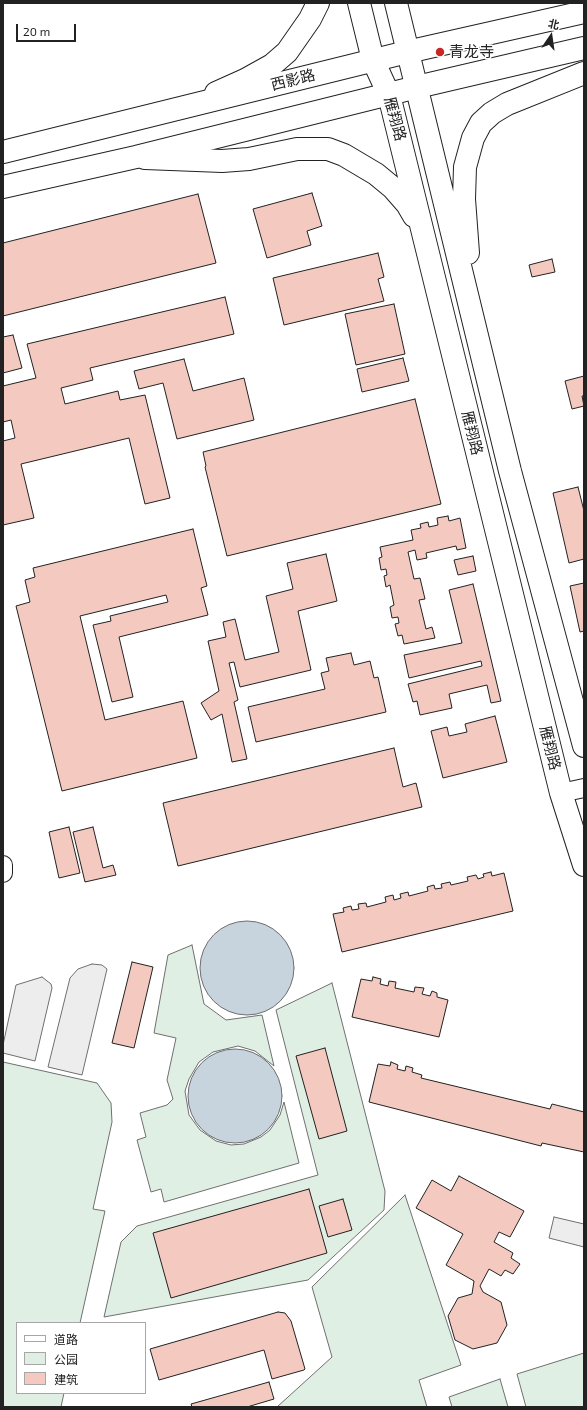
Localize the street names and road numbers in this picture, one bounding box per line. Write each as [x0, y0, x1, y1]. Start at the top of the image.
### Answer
street label: 西影路 [269, 66, 317, 94]
street label: 雁翔路 [380, 95, 410, 143]
street label: 雁翔路 [458, 409, 486, 457]
street label: 雁翔路 [536, 724, 564, 772]

